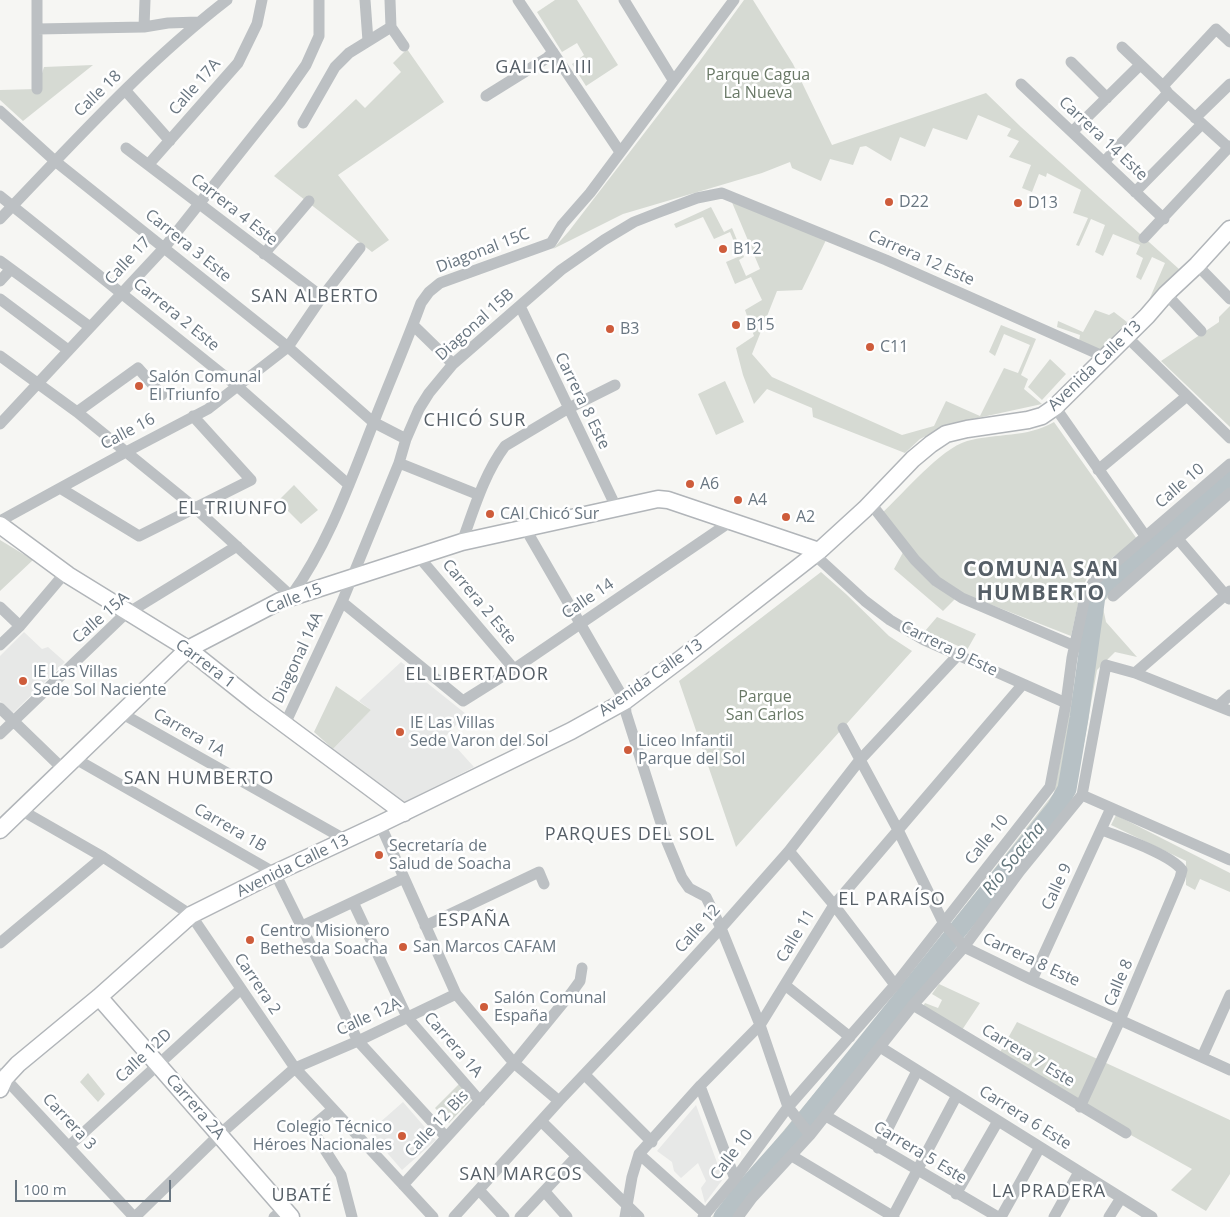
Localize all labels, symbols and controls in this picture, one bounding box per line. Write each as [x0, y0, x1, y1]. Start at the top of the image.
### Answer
street label: Calle 17A [165, 55, 225, 119]
district label: GALICIA III [494, 57, 594, 79]
park label: Parque Cagua La Nueva [706, 65, 810, 103]
street label: Calle 18 [70, 67, 126, 121]
street label: Carrera 14 Este [1055, 93, 1151, 185]
street label: Carrera 4 Este [187, 170, 281, 250]
place label: D22 [899, 192, 929, 212]
place label: D13 [1028, 193, 1058, 213]
marker: D22 [883, 196, 895, 208]
marker: D13 [1012, 197, 1024, 209]
street label: Carrera 3 Este [141, 205, 235, 287]
street label: Diagonal 15C [434, 224, 532, 278]
street label: Carrera 12 Este [865, 226, 977, 290]
street label: Calle 17 [101, 233, 155, 289]
place label: B12 [733, 239, 762, 259]
marker: B12 [717, 243, 729, 255]
street label: Carrera 2 Este [129, 274, 223, 356]
street label: Diagonal 15B [432, 285, 518, 365]
district label: SAN ALBERTO [250, 286, 380, 308]
place label: B15 [746, 315, 775, 335]
street label: Avenida Calle 13 [1044, 317, 1146, 415]
place label: B3 [620, 319, 639, 339]
marker: B15 [730, 319, 742, 331]
marker: B3 [604, 323, 616, 335]
place label: C11 [880, 337, 908, 357]
marker: C11 [864, 341, 876, 353]
street label: Carrera 8 Este [550, 350, 614, 452]
place label: Salón Comunal El Triunfo [149, 367, 261, 405]
marker: Salón Comunal El Triunfo [133, 380, 145, 392]
street label: Calle 16 [98, 410, 158, 454]
district label: CHICÓ SUR [422, 410, 528, 432]
street label: Calle 10 [1152, 460, 1208, 512]
place label: A6 [700, 474, 719, 494]
marker: A6 [684, 478, 696, 490]
place label: A4 [748, 490, 767, 510]
marker: A4 [732, 494, 744, 506]
district label: EL TRIUNFO [177, 498, 289, 520]
place label: CAI Chicó Sur [500, 504, 599, 524]
place label: A2 [796, 507, 815, 527]
marker: CAI Chicó Sur [484, 508, 496, 520]
marker: A2 [780, 511, 792, 523]
street label: Carrera 2 Este [438, 556, 520, 648]
district label: COMUNA SAN HUMBERTO [962, 557, 1120, 607]
street label: Calle 14 [558, 575, 618, 623]
street label: Calle 15 [263, 580, 325, 618]
street label: Calle 15A [69, 588, 133, 648]
street label: Diagonal 14A [269, 609, 327, 707]
street label: Carrera 9 Este [898, 617, 1000, 681]
street label: Carrera 1 [171, 635, 239, 693]
street label: Avenida Calle 13 [595, 635, 707, 721]
place label: IE Las Villas Sede Sol Naciente [33, 662, 166, 700]
district label: EL LIBERTADOR [404, 664, 550, 686]
marker: IE Las Villas Sede Sol Naciente [17, 675, 29, 687]
park label: Parque San Carlos [726, 687, 804, 725]
street label: Carrera 1A [150, 705, 228, 761]
place label: IE Las Villas Sede Varon del Sol [410, 713, 549, 751]
marker: IE Las Villas Sede Varon del Sol [394, 726, 406, 738]
place label: Liceo Infantil Parque del Sol [638, 731, 745, 769]
marker: Liceo Infantil Parque del Sol [622, 744, 634, 756]
district label: SAN HUMBERTO [122, 768, 276, 790]
street label: Carrera 1B [191, 800, 269, 856]
street label: Calle 10 [961, 811, 1013, 869]
water label: Río Soacha [978, 818, 1050, 900]
district label: PARQUES DEL SOL [543, 824, 717, 846]
street label: Avenida Calle 13 [234, 831, 352, 901]
place label: Secretaría de Salud de Soacha [389, 836, 511, 874]
marker: Secretaría de Salud de Soacha [373, 849, 385, 861]
street label: Calle 9 [1038, 861, 1076, 913]
district label: EL PARAÍSO [837, 889, 947, 911]
street label: Calle 12 [671, 901, 725, 957]
street label: Calle 11 [773, 906, 819, 966]
district label: ESPAÑA [437, 910, 511, 932]
place label: Centro Misionero Bethesda Soacha [260, 921, 390, 959]
street label: Carrera 8 Este [979, 929, 1083, 991]
marker: Centro Misionero Bethesda Soacha [244, 934, 256, 946]
place label: San Marcos CAFAM [413, 937, 556, 957]
marker: San Marcos CAFAM [397, 941, 409, 953]
street label: Carrera 2 [230, 950, 284, 1018]
street label: Calle 8 [1101, 957, 1137, 1009]
place label: Salón Comunal España [494, 988, 606, 1026]
street label: Calle 12A [334, 994, 404, 1040]
marker: Salón Comunal España [478, 1001, 490, 1013]
street label: Carrera 1A [420, 1009, 486, 1081]
street label: Carrera 7 Este [978, 1021, 1078, 1091]
street label: Calle 12D [112, 1025, 176, 1087]
street label: Carrera 2A [162, 1071, 228, 1143]
street label: Carrera 6 Este [975, 1082, 1075, 1154]
street label: Calle 12 Bis [401, 1087, 473, 1161]
street label: Carrera 3 [38, 1090, 100, 1154]
place label: Colegio Técnico Héroes Nacionales [253, 1117, 392, 1155]
street label: Carrera 5 Este [870, 1118, 970, 1188]
street label: Calle 10 [707, 1126, 757, 1184]
marker: Colegio Técnico Héroes Nacionales [396, 1130, 408, 1142]
district label: SAN MARCOS [458, 1164, 584, 1186]
scale bar [18, 1170, 174, 1202]
text: 100 m [23, 1179, 67, 1199]
district label: LA PRADERA [991, 1181, 1107, 1203]
district label: UBATÉ [271, 1185, 333, 1207]

